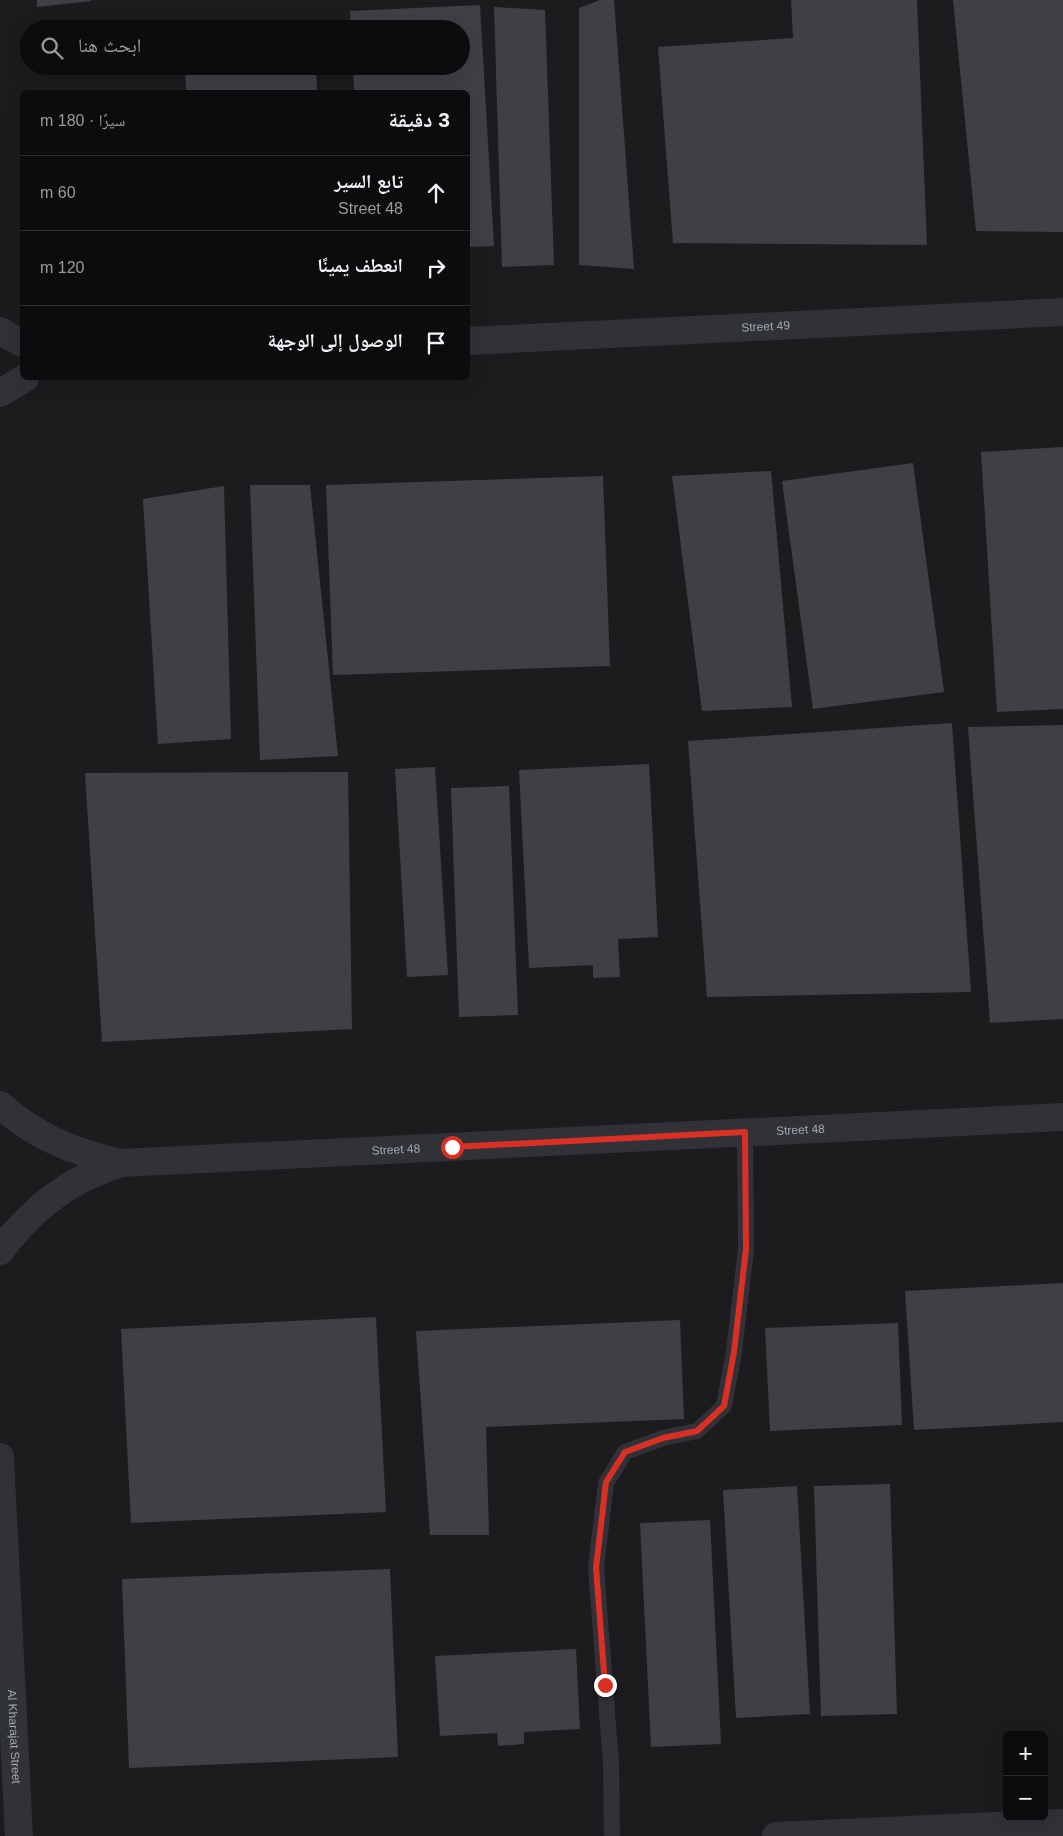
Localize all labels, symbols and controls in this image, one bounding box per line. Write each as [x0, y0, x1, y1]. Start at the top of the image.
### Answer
search box [20, 20, 470, 75]
icon: search [38, 34, 66, 62]
text: ابحث هنا [78, 35, 141, 56]
text: 3 دقيقة [388, 108, 450, 131]
text: سيرًا · 180 m [40, 112, 125, 129]
text: تابع السير [334, 171, 403, 192]
icon: ahead [422, 179, 450, 207]
text: 60 m [40, 184, 76, 201]
text: Street 48 [338, 200, 403, 217]
icon: right [422, 254, 450, 282]
text: انعطف يمينًا [317, 255, 403, 276]
text: 120 m [40, 259, 84, 276]
street label: Street 49 [741, 318, 791, 335]
icon: arrive [422, 329, 450, 357]
text: الوصول إلى الوجهة [267, 330, 403, 351]
street label: Street 48 [776, 1122, 825, 1138]
route start [441, 1136, 464, 1159]
street label: Street 48 [371, 1141, 421, 1158]
route end [594, 1674, 617, 1697]
street label: Al Kharajat Street [5, 1689, 23, 1785]
map controls [1003, 1731, 1048, 1821]
button: + [1003, 1731, 1048, 1776]
button: − [1003, 1776, 1048, 1821]

